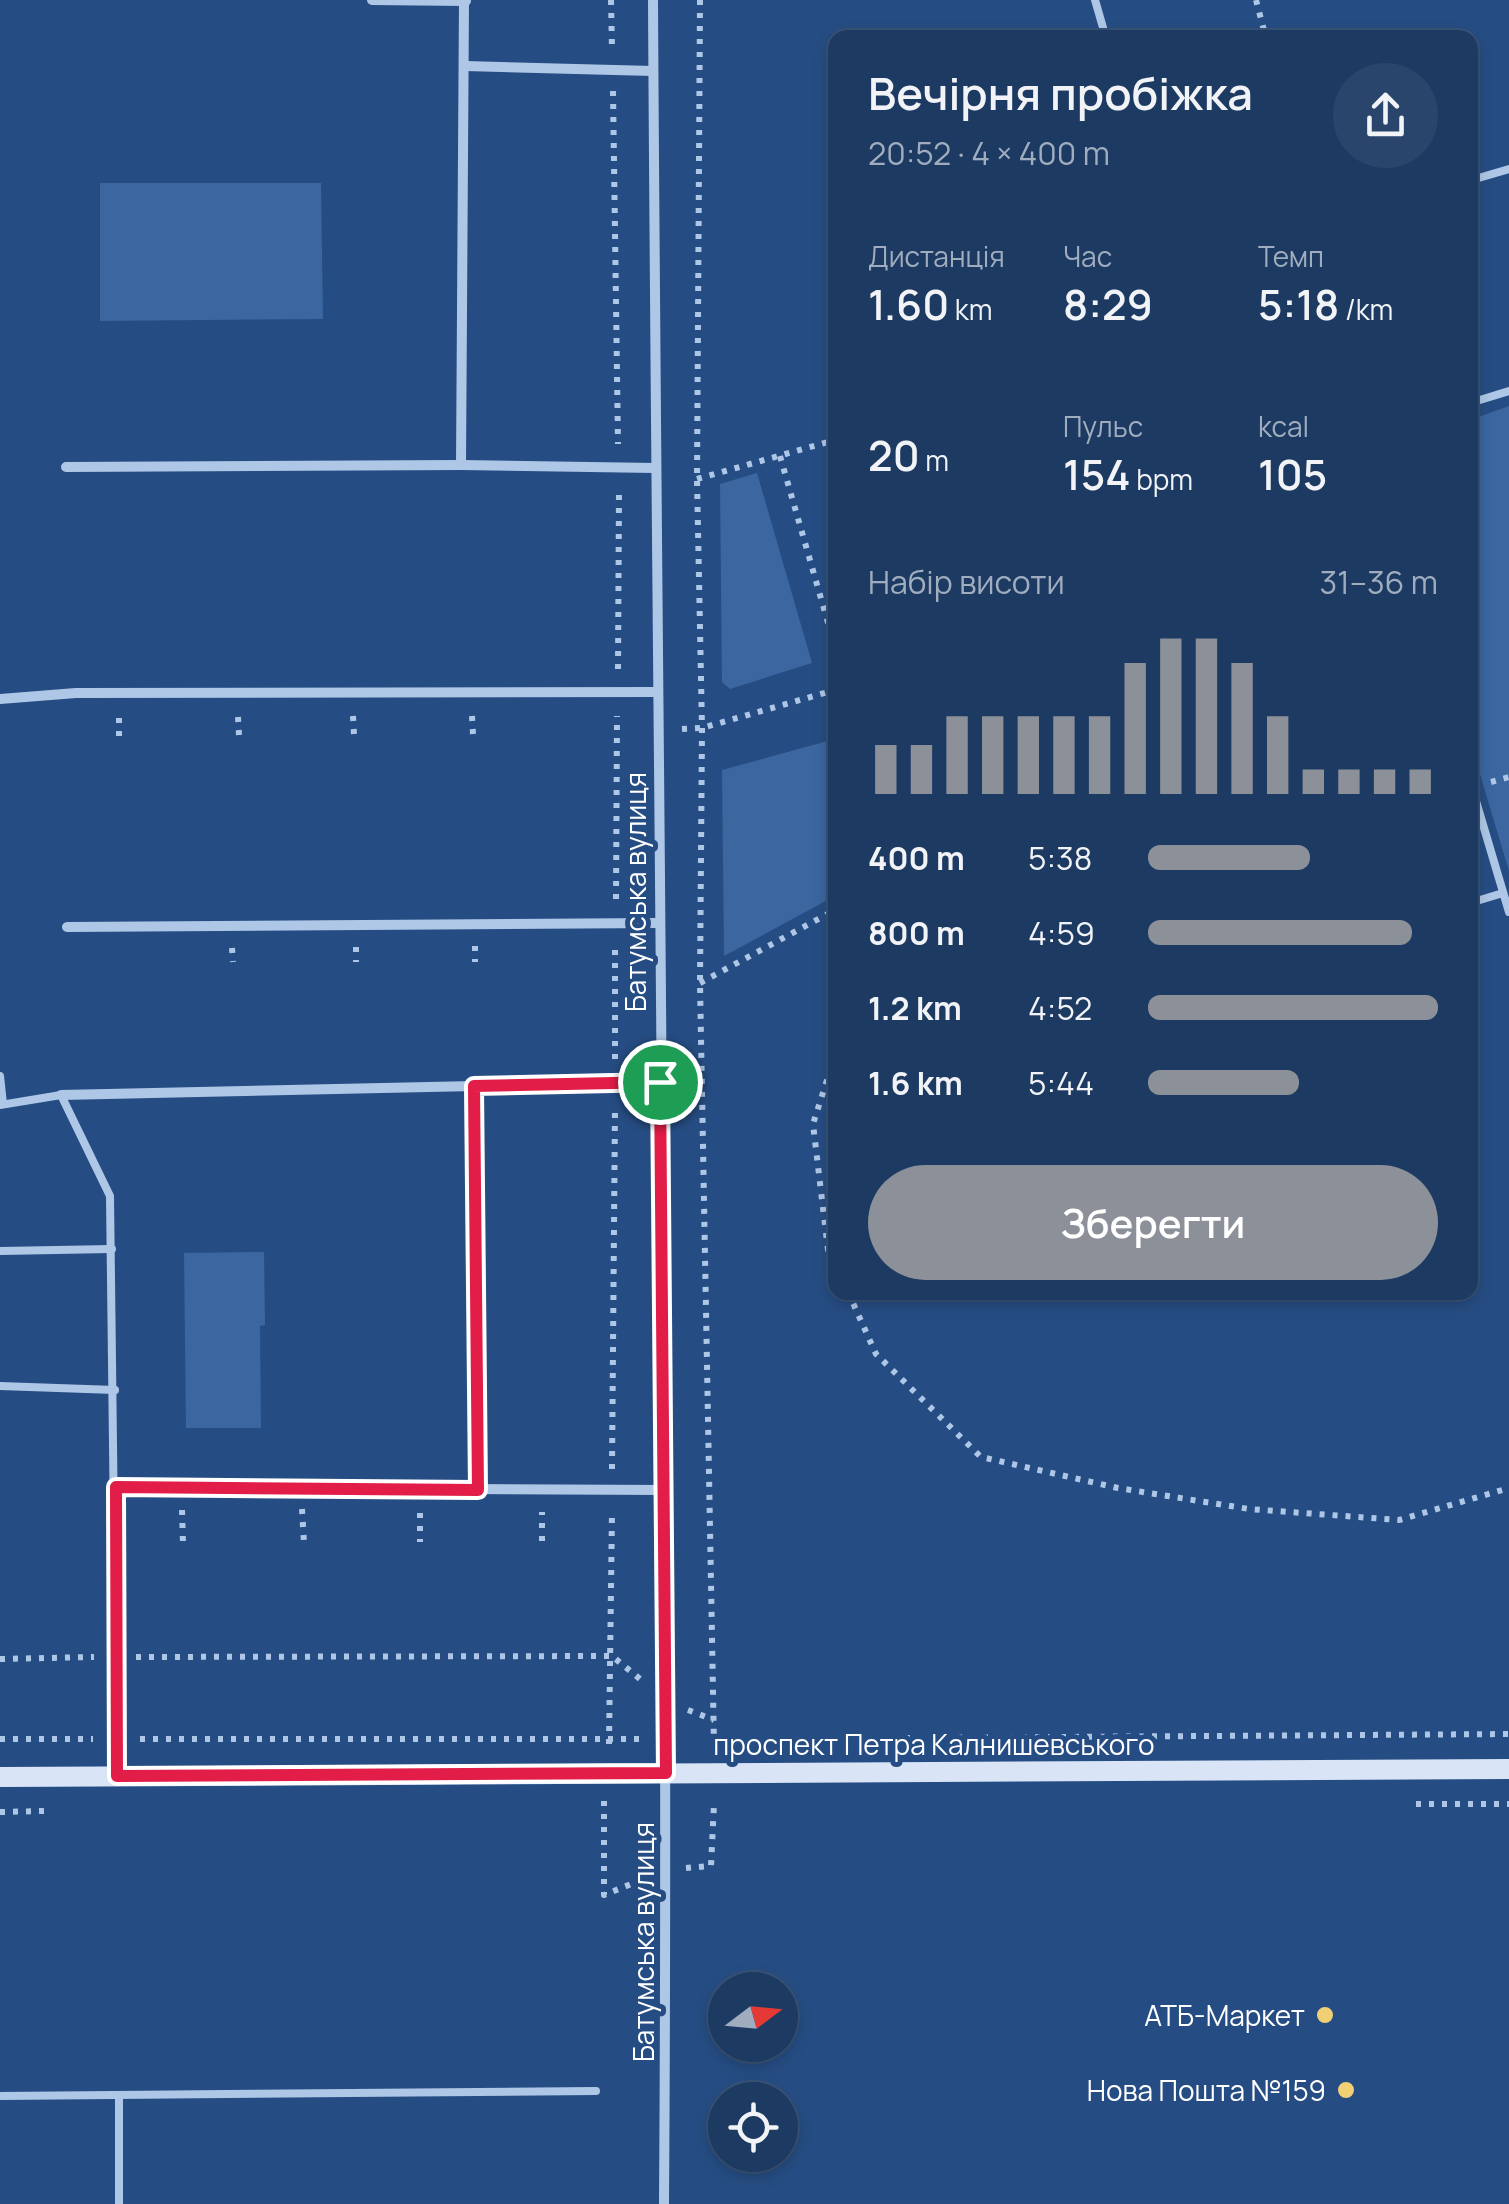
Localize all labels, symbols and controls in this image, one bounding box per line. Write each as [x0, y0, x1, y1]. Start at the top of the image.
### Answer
text: Вечірня пробіжка [868, 62, 1253, 124]
button: share [1333, 63, 1438, 168]
text: 20:52 · 4 × 400 m [868, 131, 1110, 175]
text: Дистанція [868, 237, 1005, 275]
text: Час [1063, 237, 1112, 275]
text: Темп [1258, 237, 1324, 275]
text: 1.60 [868, 275, 949, 333]
text: 8:29 [1063, 275, 1153, 333]
text: 5:18 [1258, 275, 1339, 333]
text: km [949, 290, 992, 328]
text: /km [1339, 290, 1393, 328]
text: Пульс [1063, 407, 1143, 445]
text: kcal [1258, 407, 1309, 445]
text: 20 [868, 426, 920, 484]
text: m [920, 441, 949, 479]
text: 154 [1063, 445, 1131, 503]
text: 105 [1258, 445, 1327, 503]
text: bpm [1131, 460, 1193, 498]
text: Набір висоти [868, 560, 1065, 604]
text: 31–36 m [1319, 560, 1438, 604]
street label: Батумська вулиця [616, 772, 654, 1012]
text: 400 m [868, 836, 965, 880]
text: 5:38 [1028, 836, 1092, 880]
text: 800 m [868, 911, 965, 955]
text: 4:59 [1028, 911, 1095, 955]
text: 1.2 km [868, 986, 962, 1030]
text: 4:52 [1028, 986, 1092, 1030]
pin [618, 1040, 703, 1125]
icon: arrive [633, 1055, 688, 1110]
text: 1.6 km [868, 1061, 963, 1105]
text: 5:44 [1028, 1061, 1094, 1105]
button: Зберегти [868, 1165, 1438, 1280]
street label: проспект Петра Калнишевського [713, 1725, 1155, 1763]
street label: Батумська вулиця [624, 1822, 662, 2062]
north arrow [708, 1972, 798, 2062]
map controls [708, 1972, 798, 2172]
place label: АТБ-Маркет [1144, 1996, 1305, 2034]
marker: АТБ-Маркет [1314, 2004, 1336, 2026]
place label: Нова Пошта №159 [1087, 2071, 1326, 2109]
marker: Нова Пошта №159 [1335, 2079, 1357, 2101]
button: locate [708, 2082, 798, 2172]

